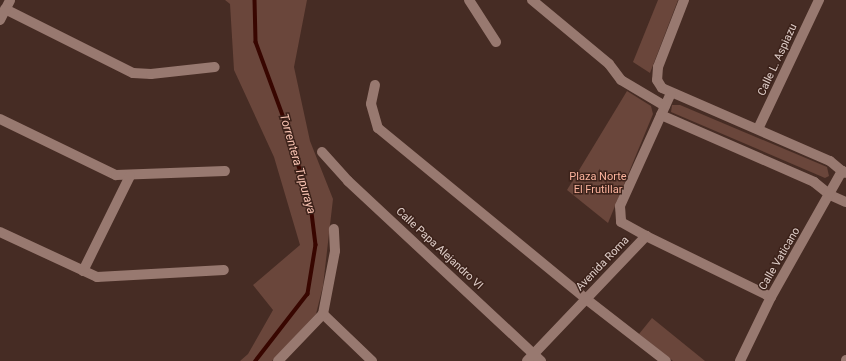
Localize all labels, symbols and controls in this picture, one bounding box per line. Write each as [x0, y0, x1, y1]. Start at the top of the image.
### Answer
street label: Calle L. Aspiazu [756, 22, 800, 98]
water label: Torrentera Tupuraya [276, 112, 318, 216]
park label: Plaza Norte El Frutillar [569, 171, 627, 197]
street label: Calle Papa Alejandro VI [393, 205, 485, 293]
street label: Calle Vaticano [757, 225, 803, 293]
street label: Avenida Roma [574, 234, 632, 294]

